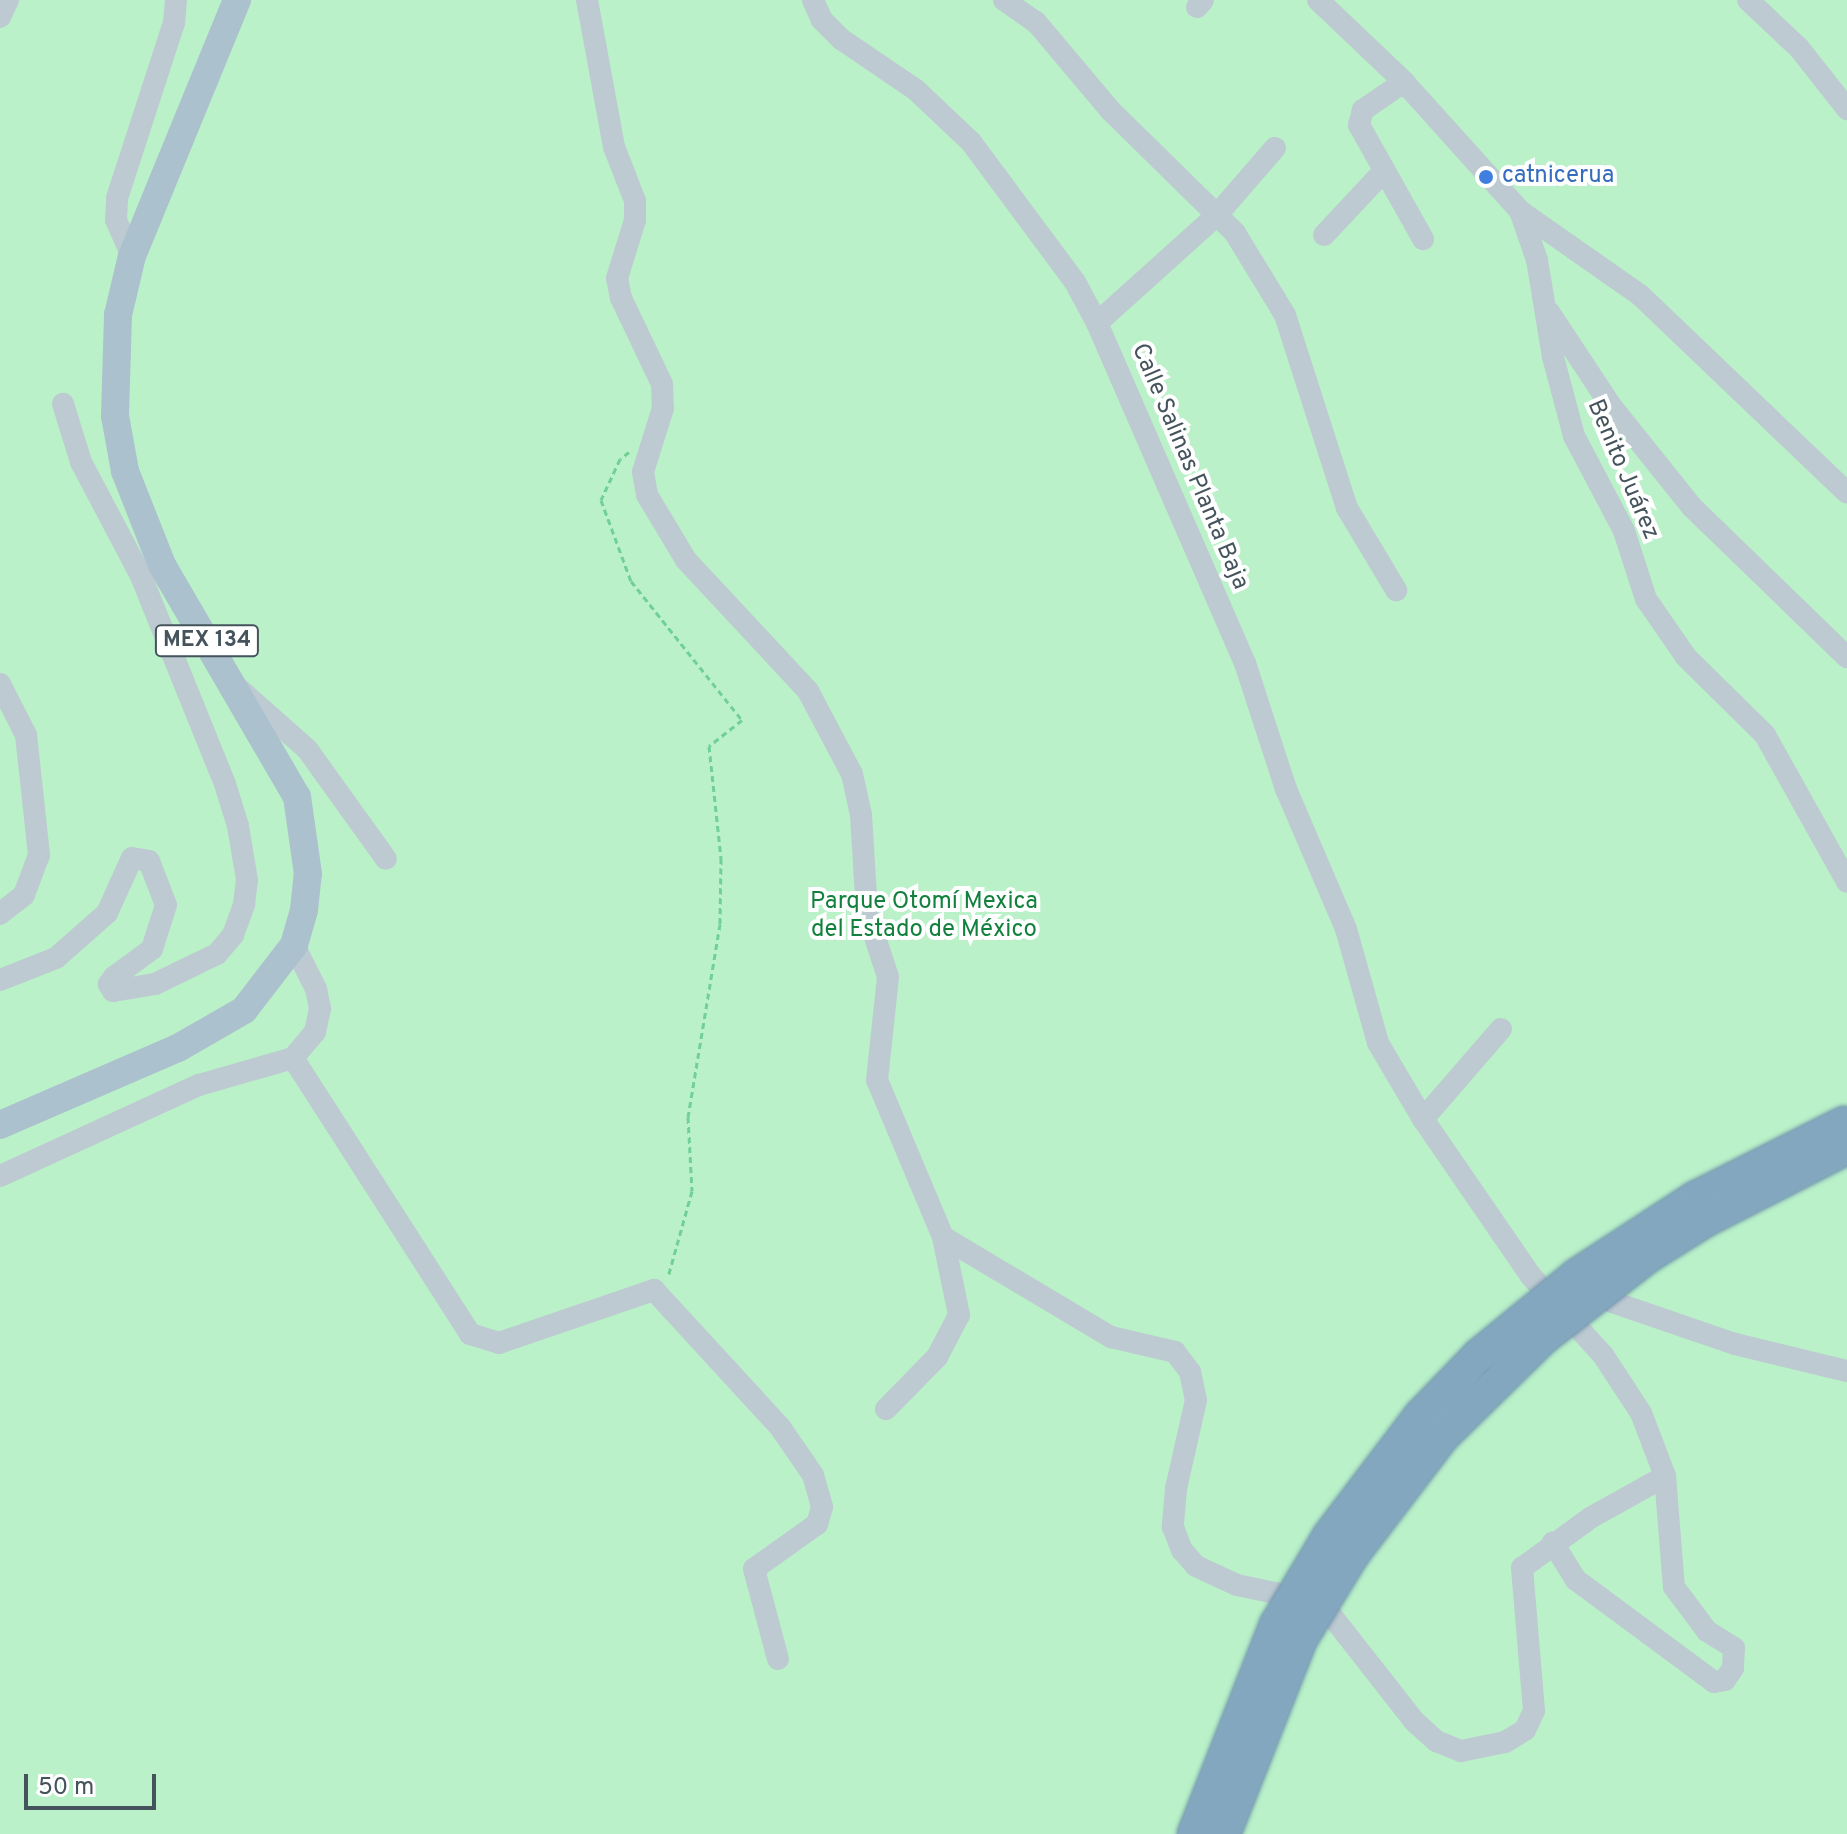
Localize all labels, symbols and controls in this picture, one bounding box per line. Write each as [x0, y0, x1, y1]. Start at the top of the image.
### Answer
place label: catnicerua [1502, 163, 1614, 191]
marker: catnicerua [1477, 168, 1495, 186]
street label: Calle Salinas Planta Baja [1124, 340, 1254, 594]
street label: Benito Juárez [1580, 396, 1664, 544]
road number: MEX 134 [153, 623, 261, 659]
park label: Parque Otomí Mexica del Estado de México [810, 889, 1038, 945]
scale bar [28, 1758, 160, 1808]
text: 50 m [38, 1773, 94, 1803]

